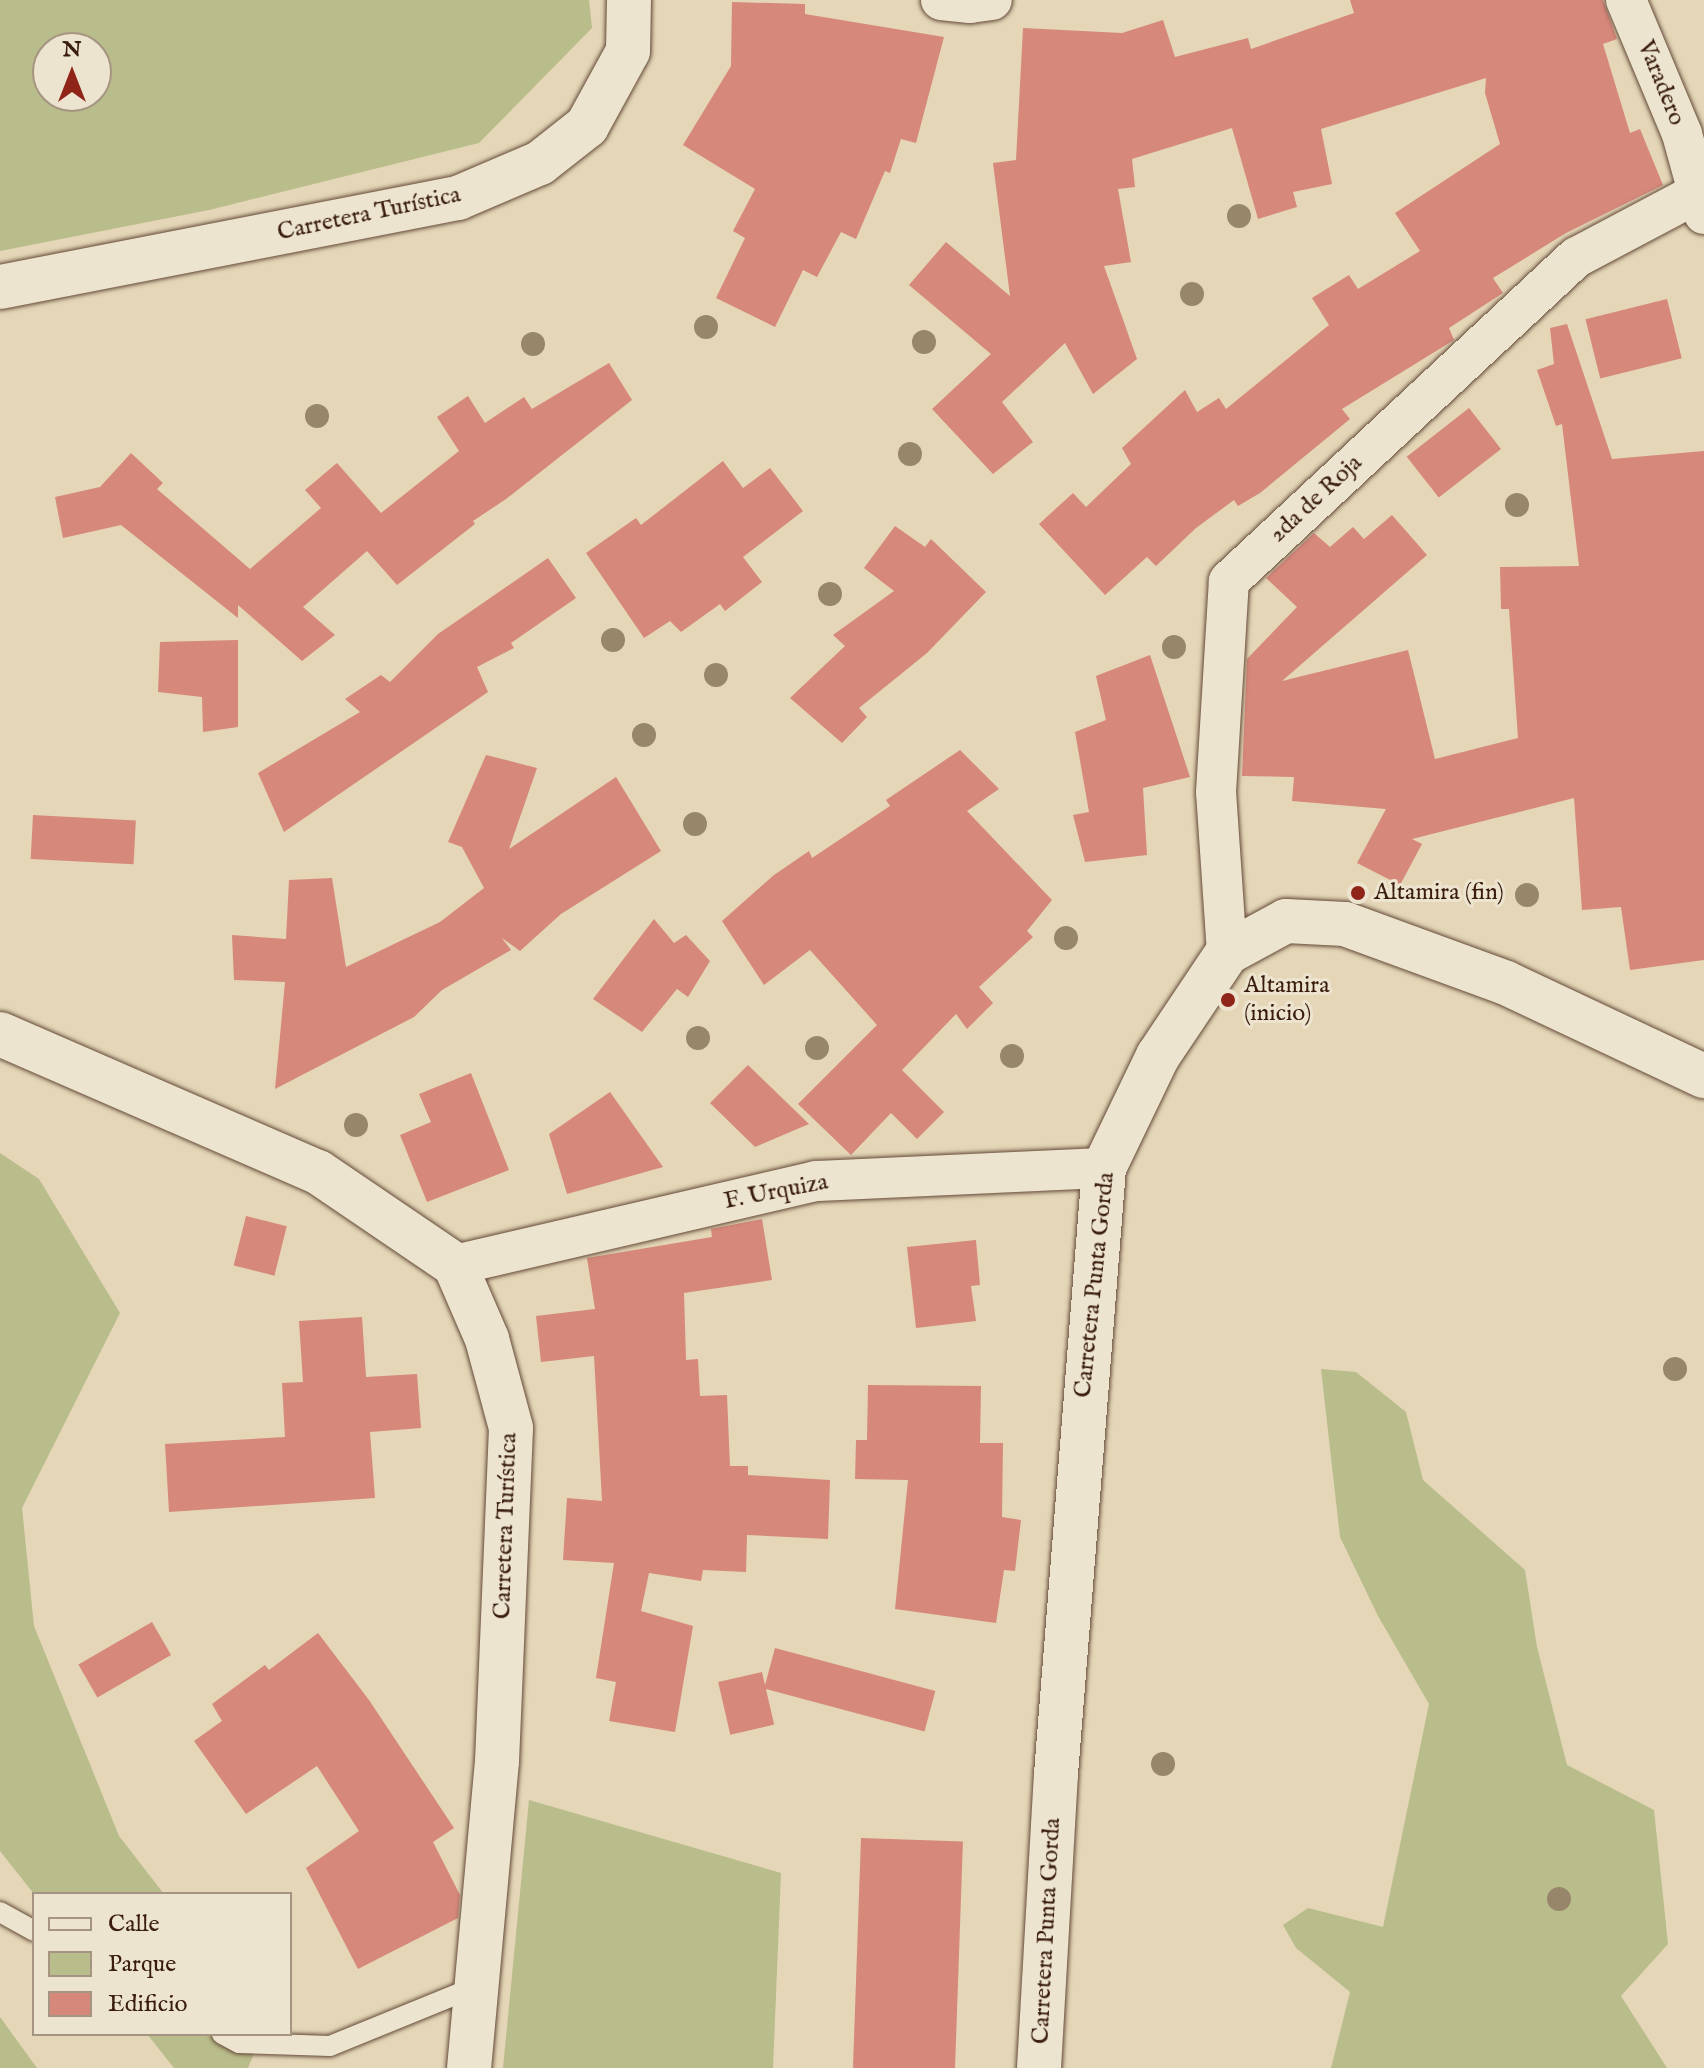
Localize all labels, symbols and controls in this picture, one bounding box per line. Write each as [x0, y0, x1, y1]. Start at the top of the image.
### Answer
north arrow [32, 32, 112, 112]
text: N [62, 36, 82, 64]
street label: Varadero [1631, 36, 1691, 130]
street label: Carretera Turística [275, 181, 463, 247]
street label: 2da de Roja [1264, 449, 1368, 549]
place label: Altamira (fin) [1374, 879, 1504, 907]
marker: Altamira (fin) [1349, 884, 1367, 902]
place label: Altamira (inicio) [1244, 972, 1330, 1028]
marker: Altamira (inicio) [1219, 991, 1237, 1009]
street label: F. Urquiza [722, 1168, 830, 1216]
street label: Carretera Punta Gorda [1069, 1171, 1121, 1399]
street label: Carretera Turística [488, 1432, 524, 1620]
street label: Carretera Punta Gorda [1027, 1817, 1067, 2045]
legend [32, 1892, 292, 2036]
text: Calle [108, 1909, 160, 1940]
text: Parque [108, 1949, 176, 1980]
text: Edificio [108, 1989, 187, 2020]

